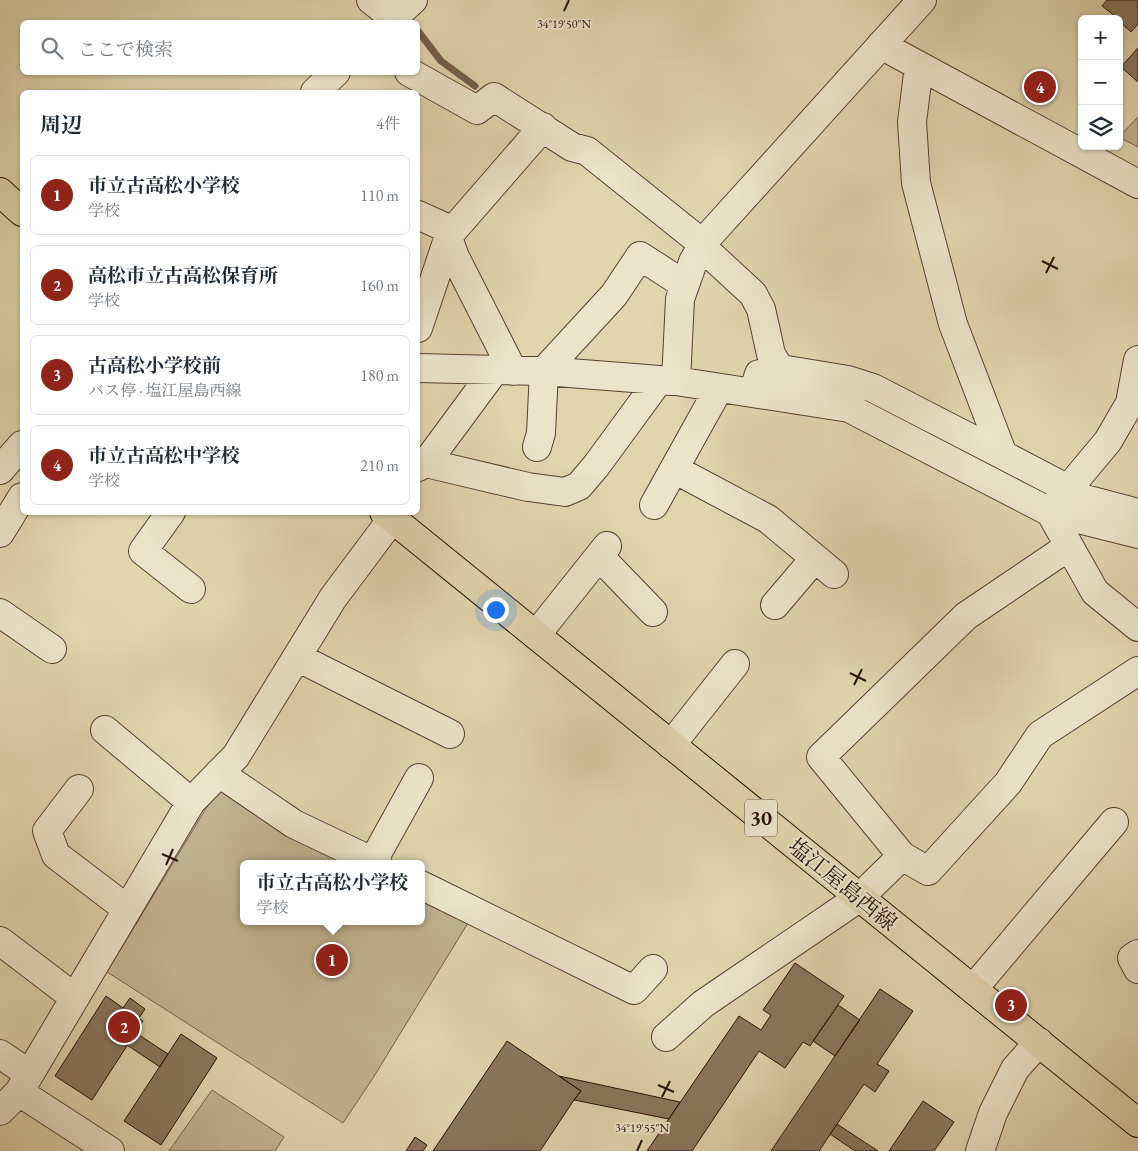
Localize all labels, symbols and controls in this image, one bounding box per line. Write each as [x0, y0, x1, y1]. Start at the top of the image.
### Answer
map controls [1078, 15, 1123, 150]
button: + [1078, 15, 1123, 60]
text: 34°19'50"N [537, 16, 591, 32]
search box [20, 20, 420, 75]
icon: search [38, 34, 66, 62]
text: ここで検索 [78, 37, 173, 62]
button: − [1078, 60, 1123, 105]
pin: 4 [1024, 68, 1056, 106]
button: layers [1078, 105, 1123, 150]
text: 周辺 [40, 111, 82, 138]
text: 4件 [376, 113, 400, 134]
text: 市立古高松小学校 [88, 173, 240, 198]
text: 1 [53, 185, 61, 206]
text: 110 m [360, 185, 399, 206]
text: 学校 [88, 200, 120, 221]
text: 高松市立古高松保育所 [88, 263, 278, 288]
text: 2 [53, 275, 61, 296]
text: 160 m [360, 275, 399, 296]
text: 学校 [88, 290, 120, 311]
text: 古高松小学校前 [88, 353, 221, 378]
text: 3 [53, 365, 61, 386]
text: 180 m [360, 365, 399, 386]
text: バス停 · 塩江屋島西線 [88, 380, 242, 401]
text: 市立古高松中学校 [88, 443, 240, 468]
text: 4 [53, 455, 61, 476]
text: 210 m [360, 455, 399, 476]
text: 学校 [88, 470, 120, 491]
your location [483, 597, 509, 623]
road number: 30 [745, 800, 777, 836]
street label: 塩江屋島西線 [782, 832, 903, 937]
popup [240, 860, 425, 925]
text: 市立古高松小学校 [256, 870, 409, 895]
text: 学校 [256, 897, 289, 918]
pin: 1 [316, 941, 348, 979]
pin: 3 [995, 986, 1027, 1024]
pin: 2 [108, 1008, 140, 1046]
text: 34°19'55"N [615, 1120, 669, 1136]

